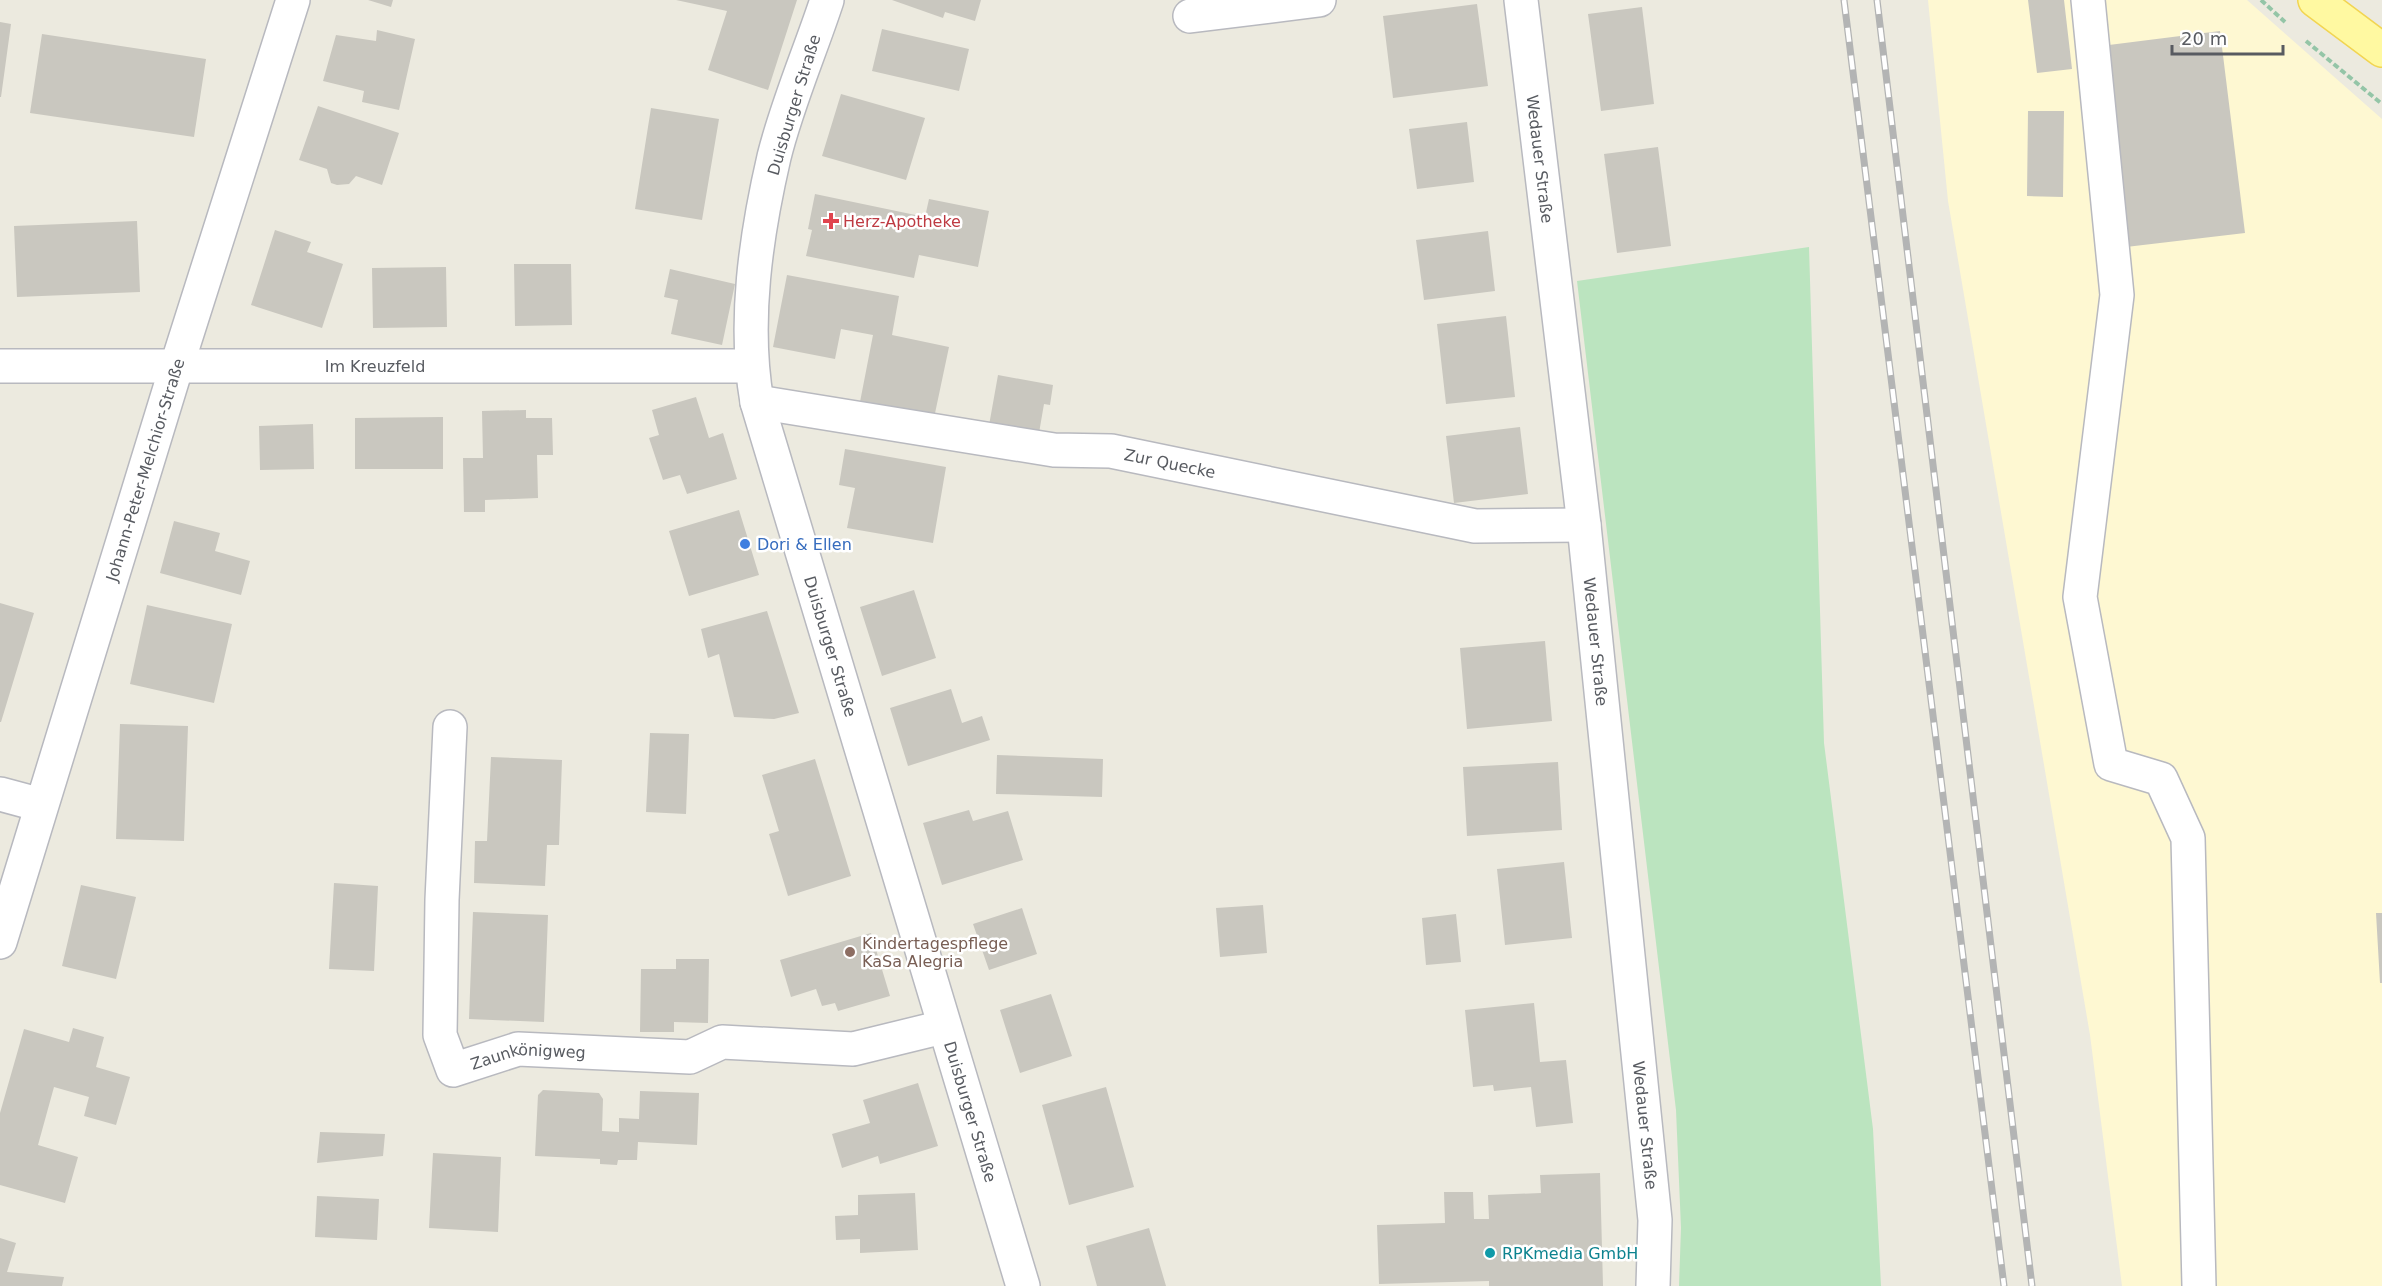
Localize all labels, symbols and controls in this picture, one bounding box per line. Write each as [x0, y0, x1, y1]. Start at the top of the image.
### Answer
scale bar [2172, 18, 2283, 56]
text: 20 m [2181, 28, 2227, 49]
street label: Duisburger Straße [764, 32, 824, 178]
street label: Wedauer Straße [1523, 94, 1557, 224]
place label: Herz-Apotheke [843, 212, 961, 231]
marker: Herz-Apotheke [824, 214, 838, 228]
street label: Johann-Peter-Melchior-Straße [101, 356, 188, 585]
street label: Im Kreuzfeld [325, 357, 425, 376]
street label: Zur Quecke [1123, 444, 1217, 482]
place label: Dori & Ellen [757, 535, 852, 554]
marker: Dori & Ellen [738, 537, 752, 551]
street label: Duisburger Straße [800, 573, 861, 719]
street label: Wedauer Straße [1580, 576, 1612, 707]
place label: Kindertagespflege KaSa Alegria [862, 934, 1008, 971]
marker: Kindertagespflege KaSa Alegria [843, 945, 857, 959]
street label: Zaunkönigweg [468, 1039, 586, 1073]
street label: Duisburger Straße [940, 1039, 1001, 1184]
street label: Wedauer Straße [1629, 1060, 1661, 1190]
place label: RPKmedia GmbH [1502, 1244, 1638, 1263]
marker: RPKmedia GmbH [1483, 1246, 1497, 1260]

